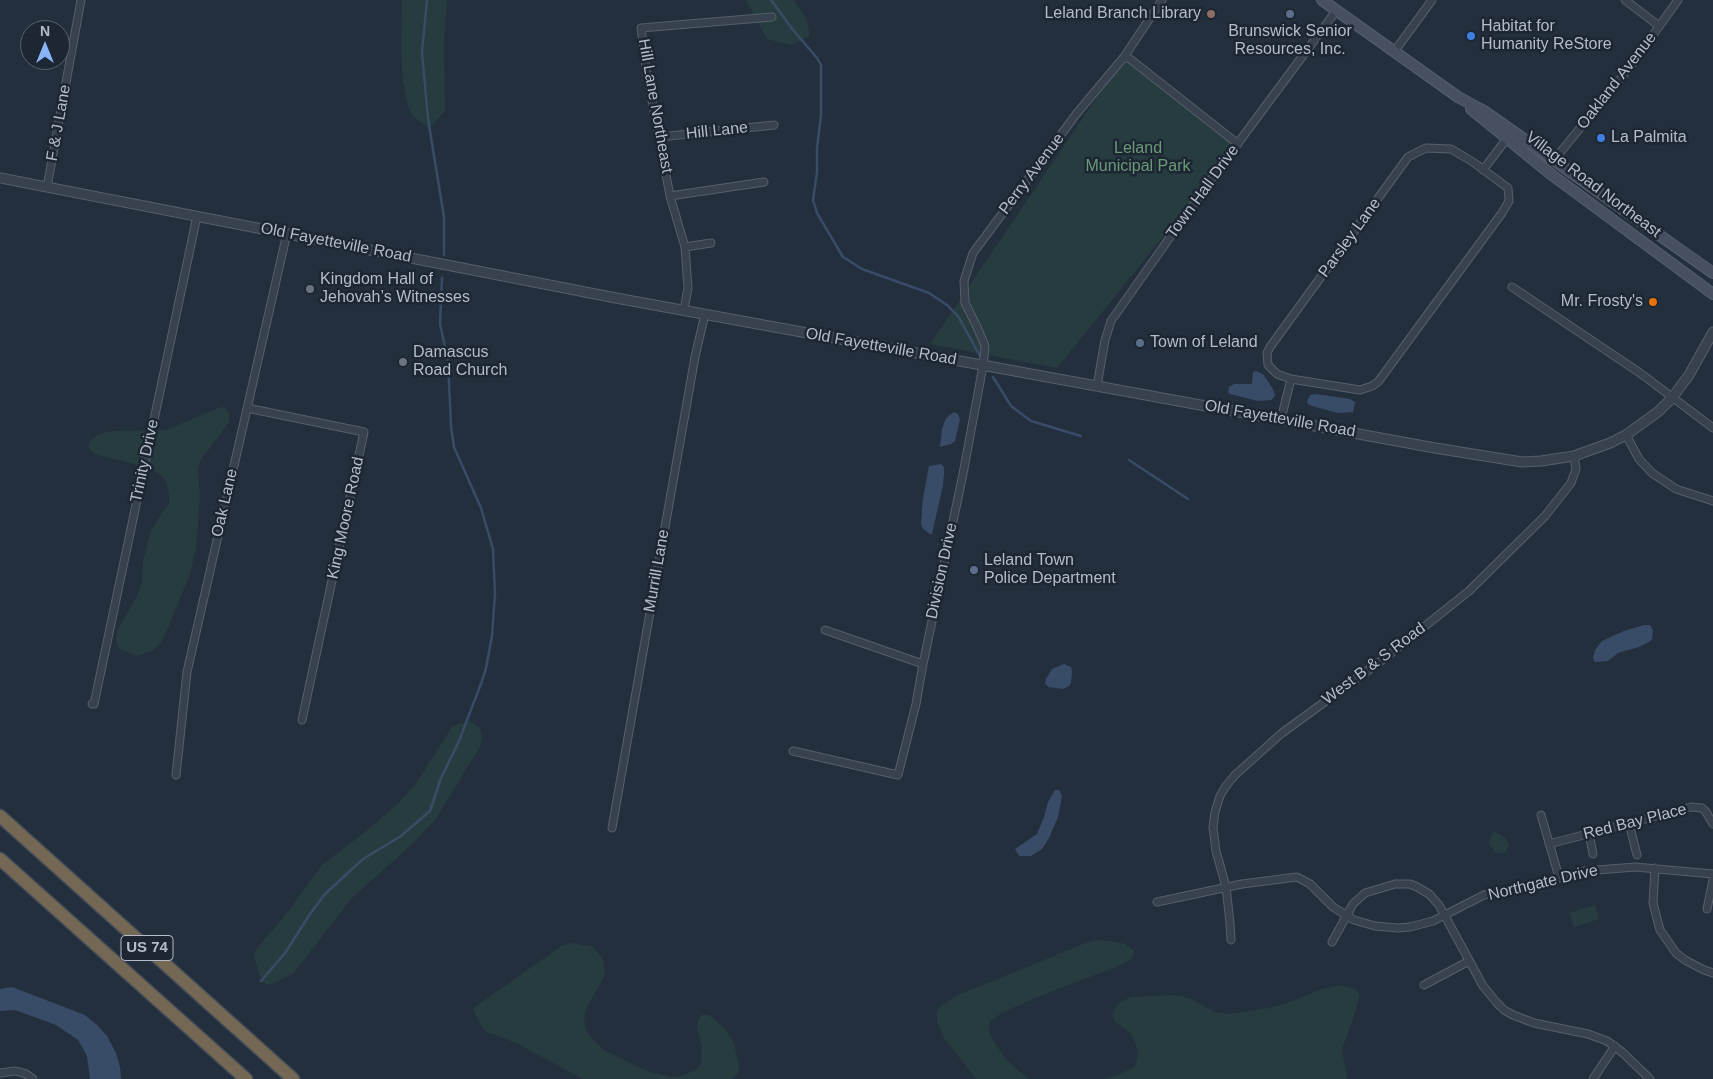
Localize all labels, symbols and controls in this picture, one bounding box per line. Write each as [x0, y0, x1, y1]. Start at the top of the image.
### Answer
place label: Leland Branch Library [1044, 4, 1201, 24]
marker: Leland Branch Library [1205, 8, 1217, 20]
marker: Brunswick Senior Resources, Inc. [1284, 8, 1296, 20]
place label: Habitat for Humanity ReStore [1481, 17, 1612, 55]
north arrow [20, 20, 70, 70]
place label: Brunswick Senior Resources, Inc. [1228, 22, 1352, 60]
text: N [40, 23, 50, 39]
street label: Oakland Avenue [1573, 29, 1661, 133]
marker: Habitat for Humanity ReStore [1465, 30, 1477, 42]
street label: Hill Lane Northeast [634, 37, 676, 175]
street label: F & J Lane [43, 83, 75, 163]
street label: Hill Lane [685, 118, 749, 144]
street label: Village Road Northeast [1522, 128, 1664, 242]
place label: La Palmita [1611, 128, 1687, 148]
street label: Perry Avenue [995, 130, 1069, 218]
marker: La Palmita [1595, 132, 1607, 144]
park label: Leland Municipal Park [1086, 139, 1190, 177]
street label: Town Hall Drive [1163, 141, 1243, 243]
street label: Parsley Lane [1315, 195, 1385, 281]
street label: Old Fayetteville Road [259, 219, 413, 267]
place label: Kingdom Hall of Jehovah’s Witnesses [320, 270, 470, 308]
marker: Kingdom Hall of Jehovah’s Witnesses [304, 283, 316, 295]
place label: Mr. Frosty's [1561, 292, 1643, 312]
marker: Mr. Frosty's [1647, 296, 1659, 308]
street label: Old Fayetteville Road [804, 324, 958, 370]
place label: Town of Leland [1150, 333, 1258, 353]
marker: Town of Leland [1134, 337, 1146, 349]
place label: Damascus Road Church [413, 343, 507, 381]
marker: Damascus Road Church [397, 356, 409, 368]
street label: Old Fayetteville Road [1203, 396, 1357, 442]
street label: Trinity Drive [127, 418, 163, 504]
street label: King Moore Road [324, 455, 368, 581]
street label: Oak Lane [208, 467, 242, 539]
street label: Division Drive [922, 521, 962, 621]
street label: Murrill Lane [640, 528, 674, 614]
place label: Leland Town Police Department [984, 551, 1116, 589]
marker: Leland Town Police Department [968, 564, 980, 576]
street label: West B & S Road [1319, 619, 1429, 709]
street label: Red Bay Place [1581, 800, 1689, 844]
street label: Northgate Drive [1486, 861, 1600, 905]
road number: US 74 [121, 936, 173, 960]

